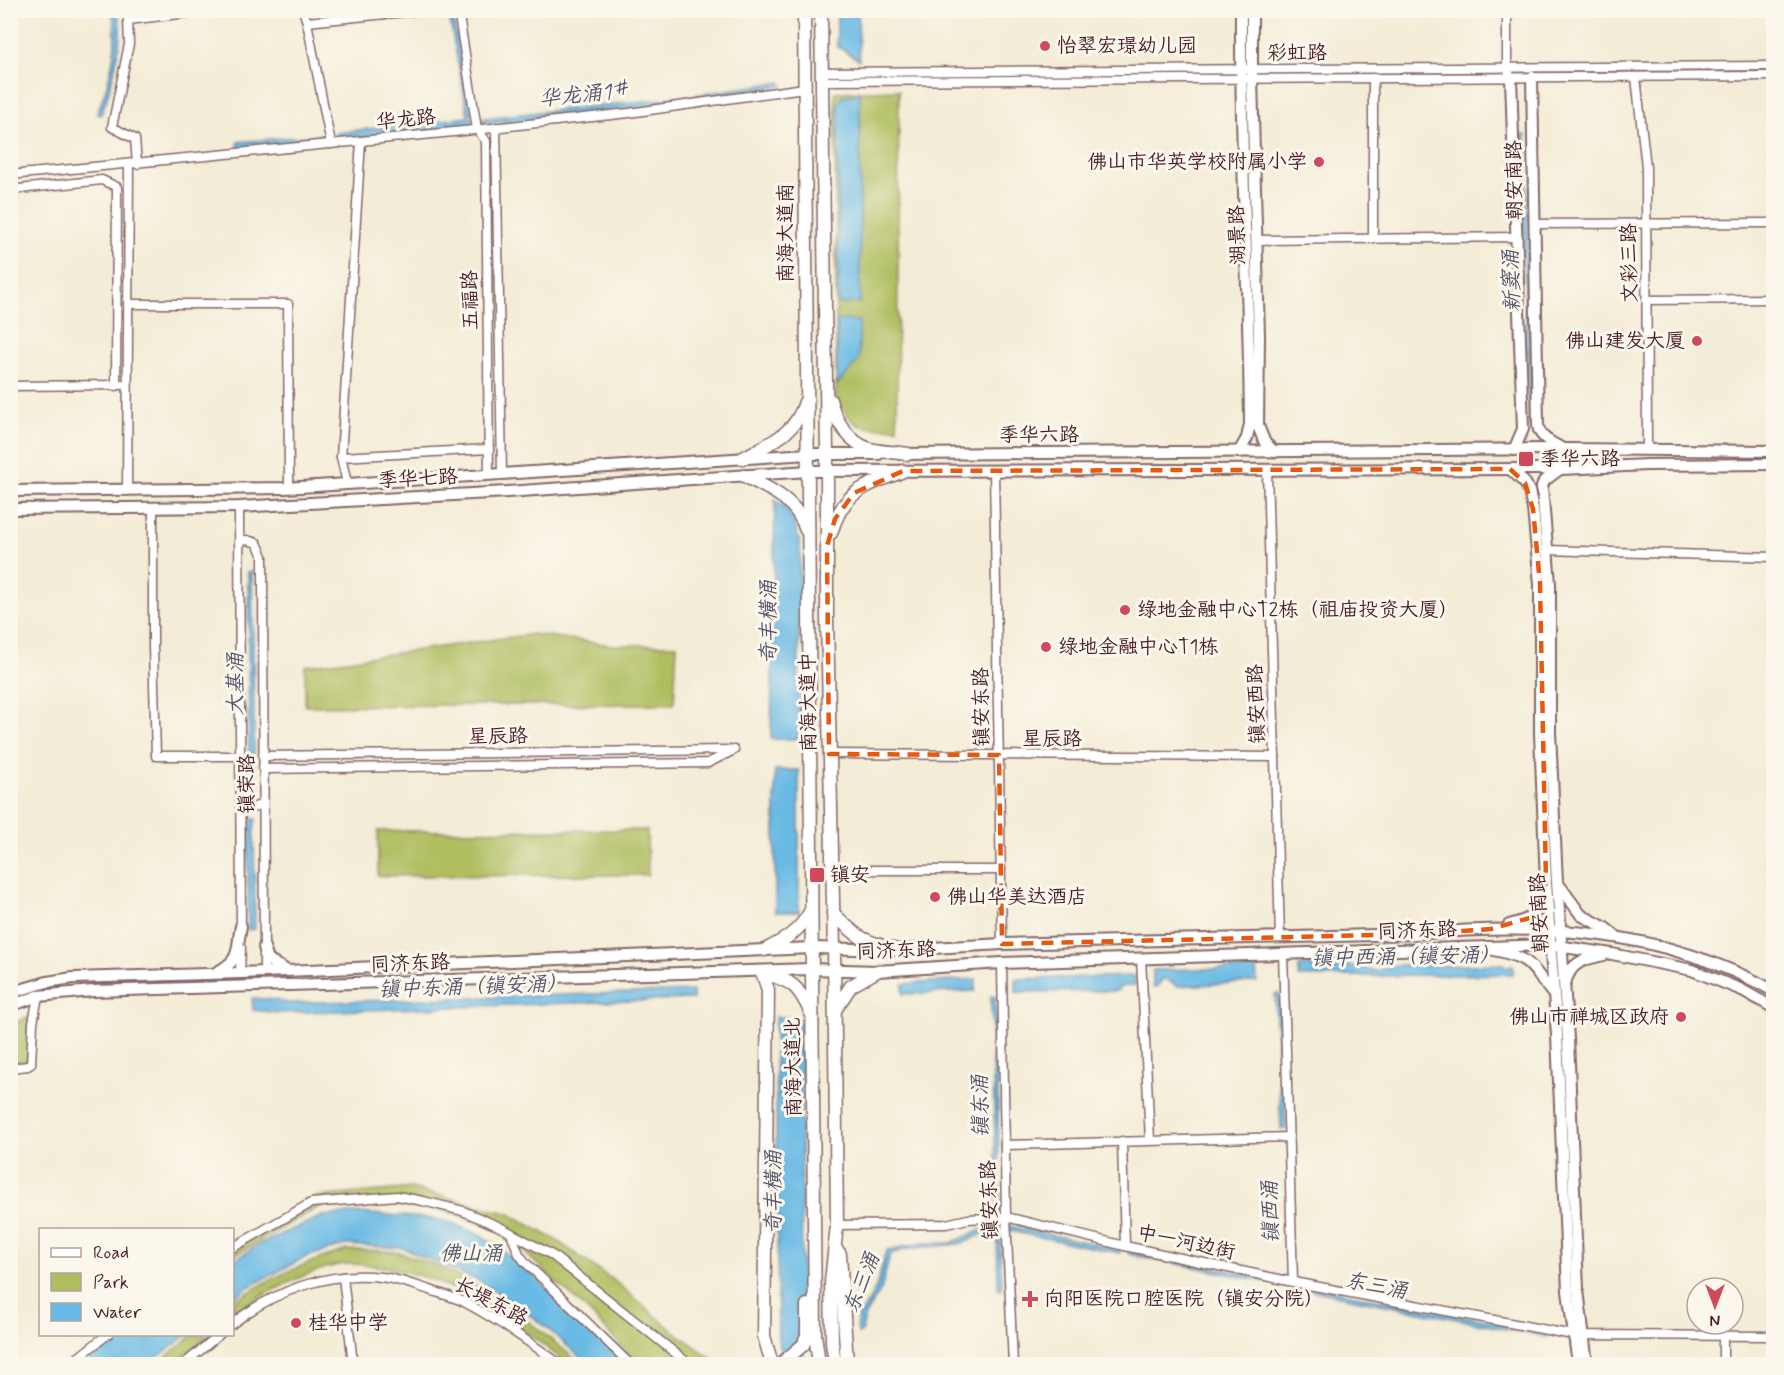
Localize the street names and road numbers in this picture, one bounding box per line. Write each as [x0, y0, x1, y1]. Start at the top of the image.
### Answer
street label: 彩虹路 [1267, 40, 1328, 67]
street label: 华龙路 [375, 103, 438, 137]
street label: 朝安南路 [1501, 139, 1529, 220]
street label: 南海大道南 [773, 183, 800, 283]
street label: 湖景路 [1223, 204, 1253, 265]
street label: 文彩三路 [1616, 222, 1644, 303]
street label: 五福路 [457, 269, 485, 330]
street label: 季华六路 [999, 422, 1080, 449]
street label: 季华七路 [377, 463, 460, 495]
street label: 南海大道中 [795, 652, 823, 752]
street label: 镇安西路 [1242, 663, 1272, 744]
street label: 镇安东路 [968, 666, 996, 747]
street label: 星辰路 [468, 723, 529, 751]
street label: 星辰路 [1022, 726, 1083, 753]
street label: 镇荣路 [234, 753, 261, 814]
street label: 朝安南路 [1524, 871, 1556, 954]
street label: 同济东路 [1377, 916, 1458, 946]
street label: 同济东路 [856, 936, 937, 966]
street label: 同济东路 [370, 949, 451, 979]
street label: 南海大道北 [780, 1017, 808, 1117]
street label: 镇安东路 [975, 1159, 1005, 1240]
street label: 中一河边街 [1134, 1219, 1238, 1267]
street label: 长堤东路 [449, 1271, 534, 1333]

